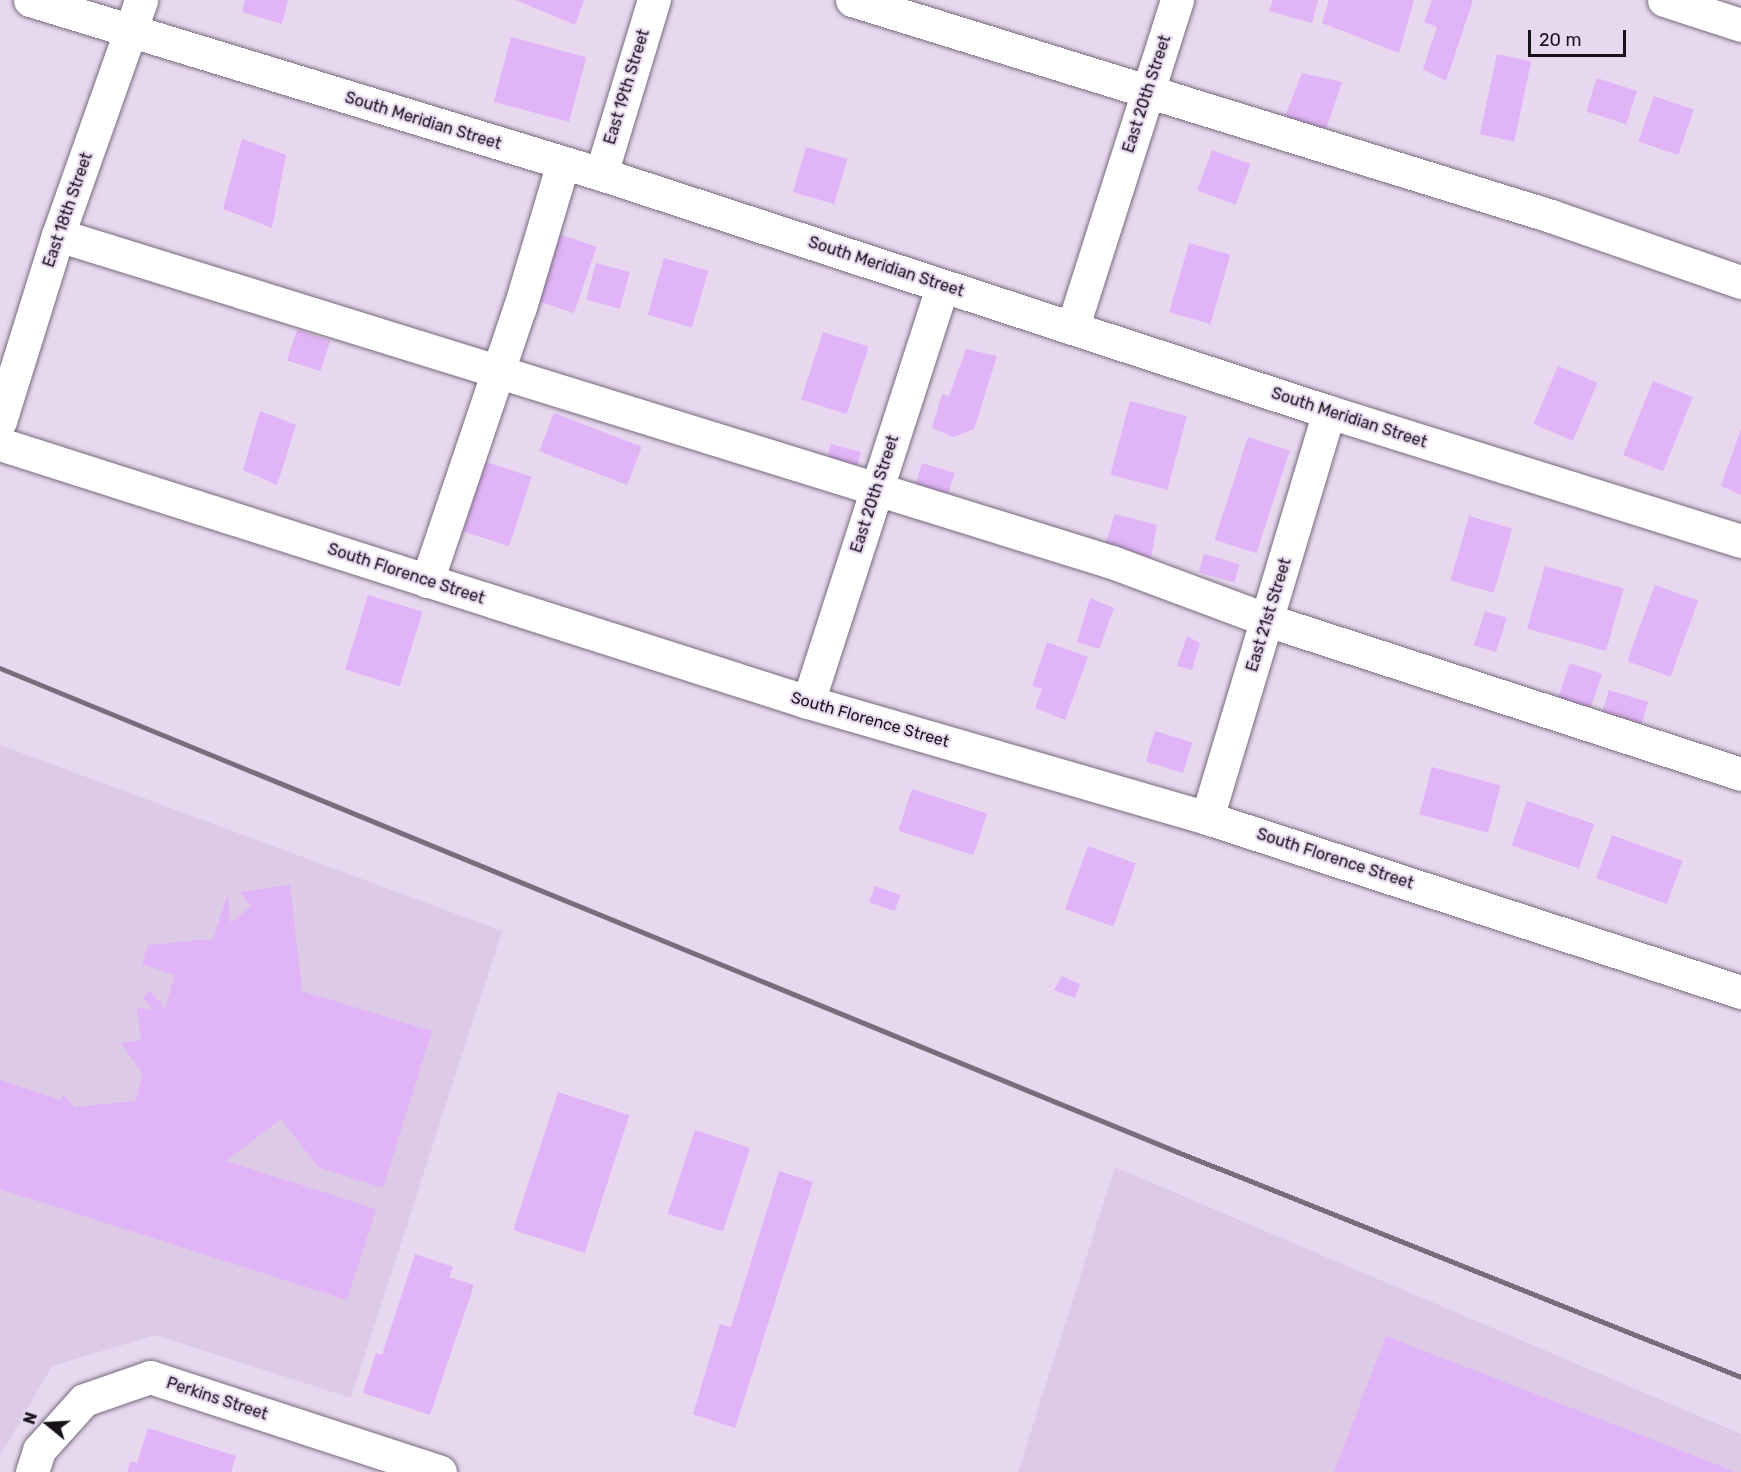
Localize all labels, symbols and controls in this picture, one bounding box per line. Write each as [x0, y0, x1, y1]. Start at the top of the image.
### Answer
scale bar [1531, 18, 1628, 56]
street label: East 19th Street [600, 27, 654, 147]
text: 20 m [1539, 29, 1581, 51]
street label: East 20th Street [1119, 33, 1175, 155]
street label: South Meridian Street [343, 88, 503, 154]
street label: East 18th Street [39, 150, 97, 270]
street label: South Meridian Street [806, 233, 966, 301]
street label: South Meridian Street [1269, 384, 1429, 452]
street label: East 20th Street [847, 433, 903, 555]
street label: South Florence Street [325, 540, 487, 608]
street label: East 21st Street [1243, 556, 1295, 674]
street label: South Florence Street [789, 688, 951, 752]
street label: South Florence Street [1254, 825, 1416, 893]
street label: Perkins Street [164, 1374, 270, 1424]
north arrow [18, 1394, 78, 1454]
text: N [20, 1410, 41, 1427]

